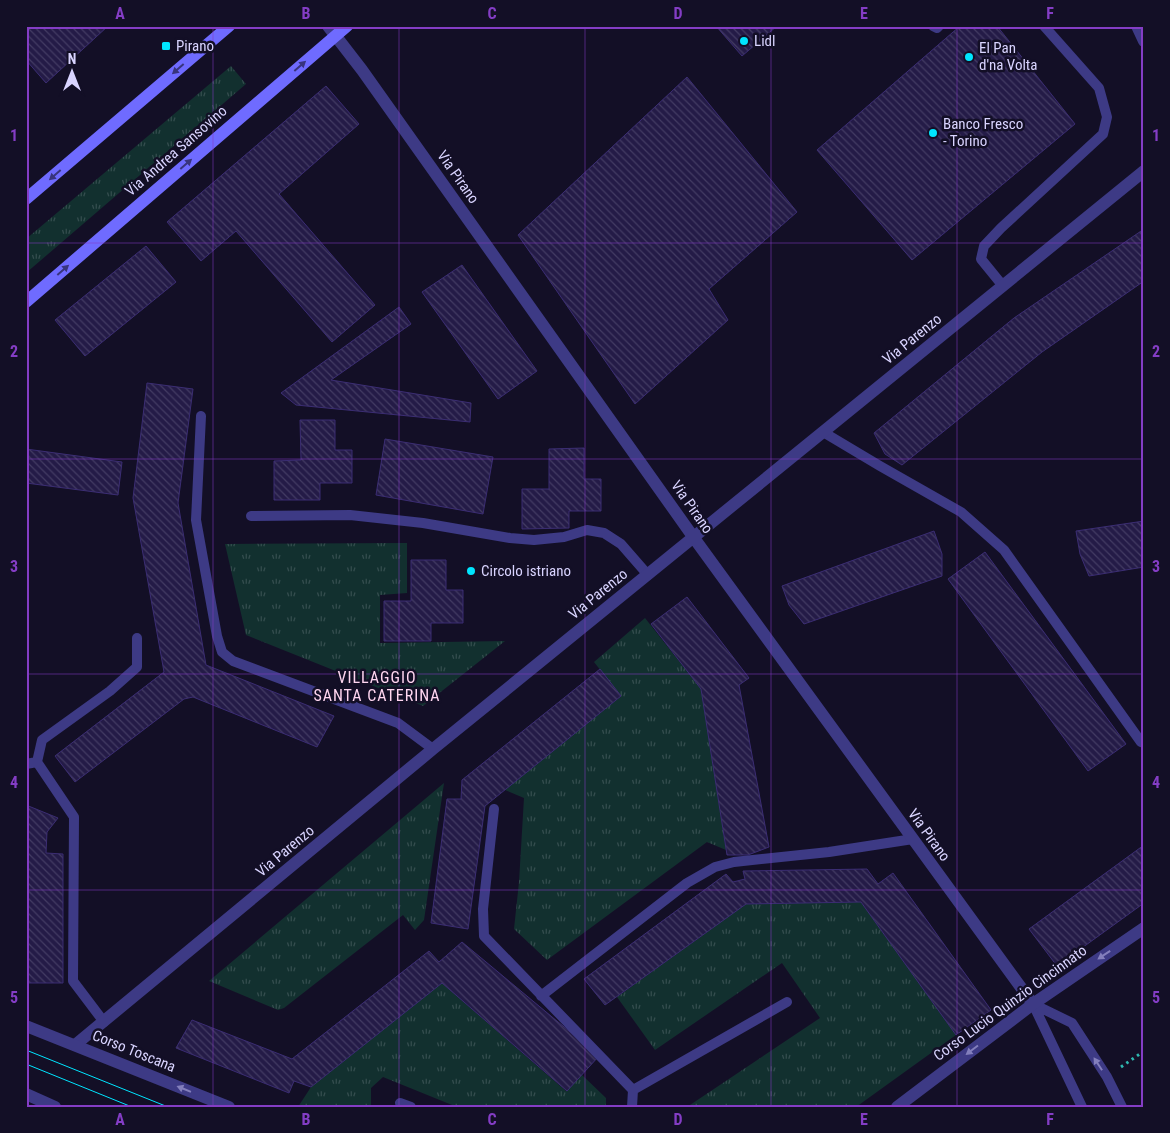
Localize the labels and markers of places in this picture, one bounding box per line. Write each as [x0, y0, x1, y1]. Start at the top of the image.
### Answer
place label: Lidl [754, 32, 775, 50]
marker: Lidl [738, 35, 750, 47]
place label: Pirano [176, 37, 214, 55]
place label: El Pan d'na Volta [979, 39, 1037, 74]
marker: Pirano [160, 40, 172, 52]
marker: El Pan d'na Volta [963, 51, 975, 63]
place label: Banco Fresco - Torino [943, 115, 1023, 150]
marker: Banco Fresco - Torino [927, 127, 939, 139]
place label: Circolo istriano [481, 562, 571, 580]
marker: Circolo istriano [465, 565, 477, 577]

